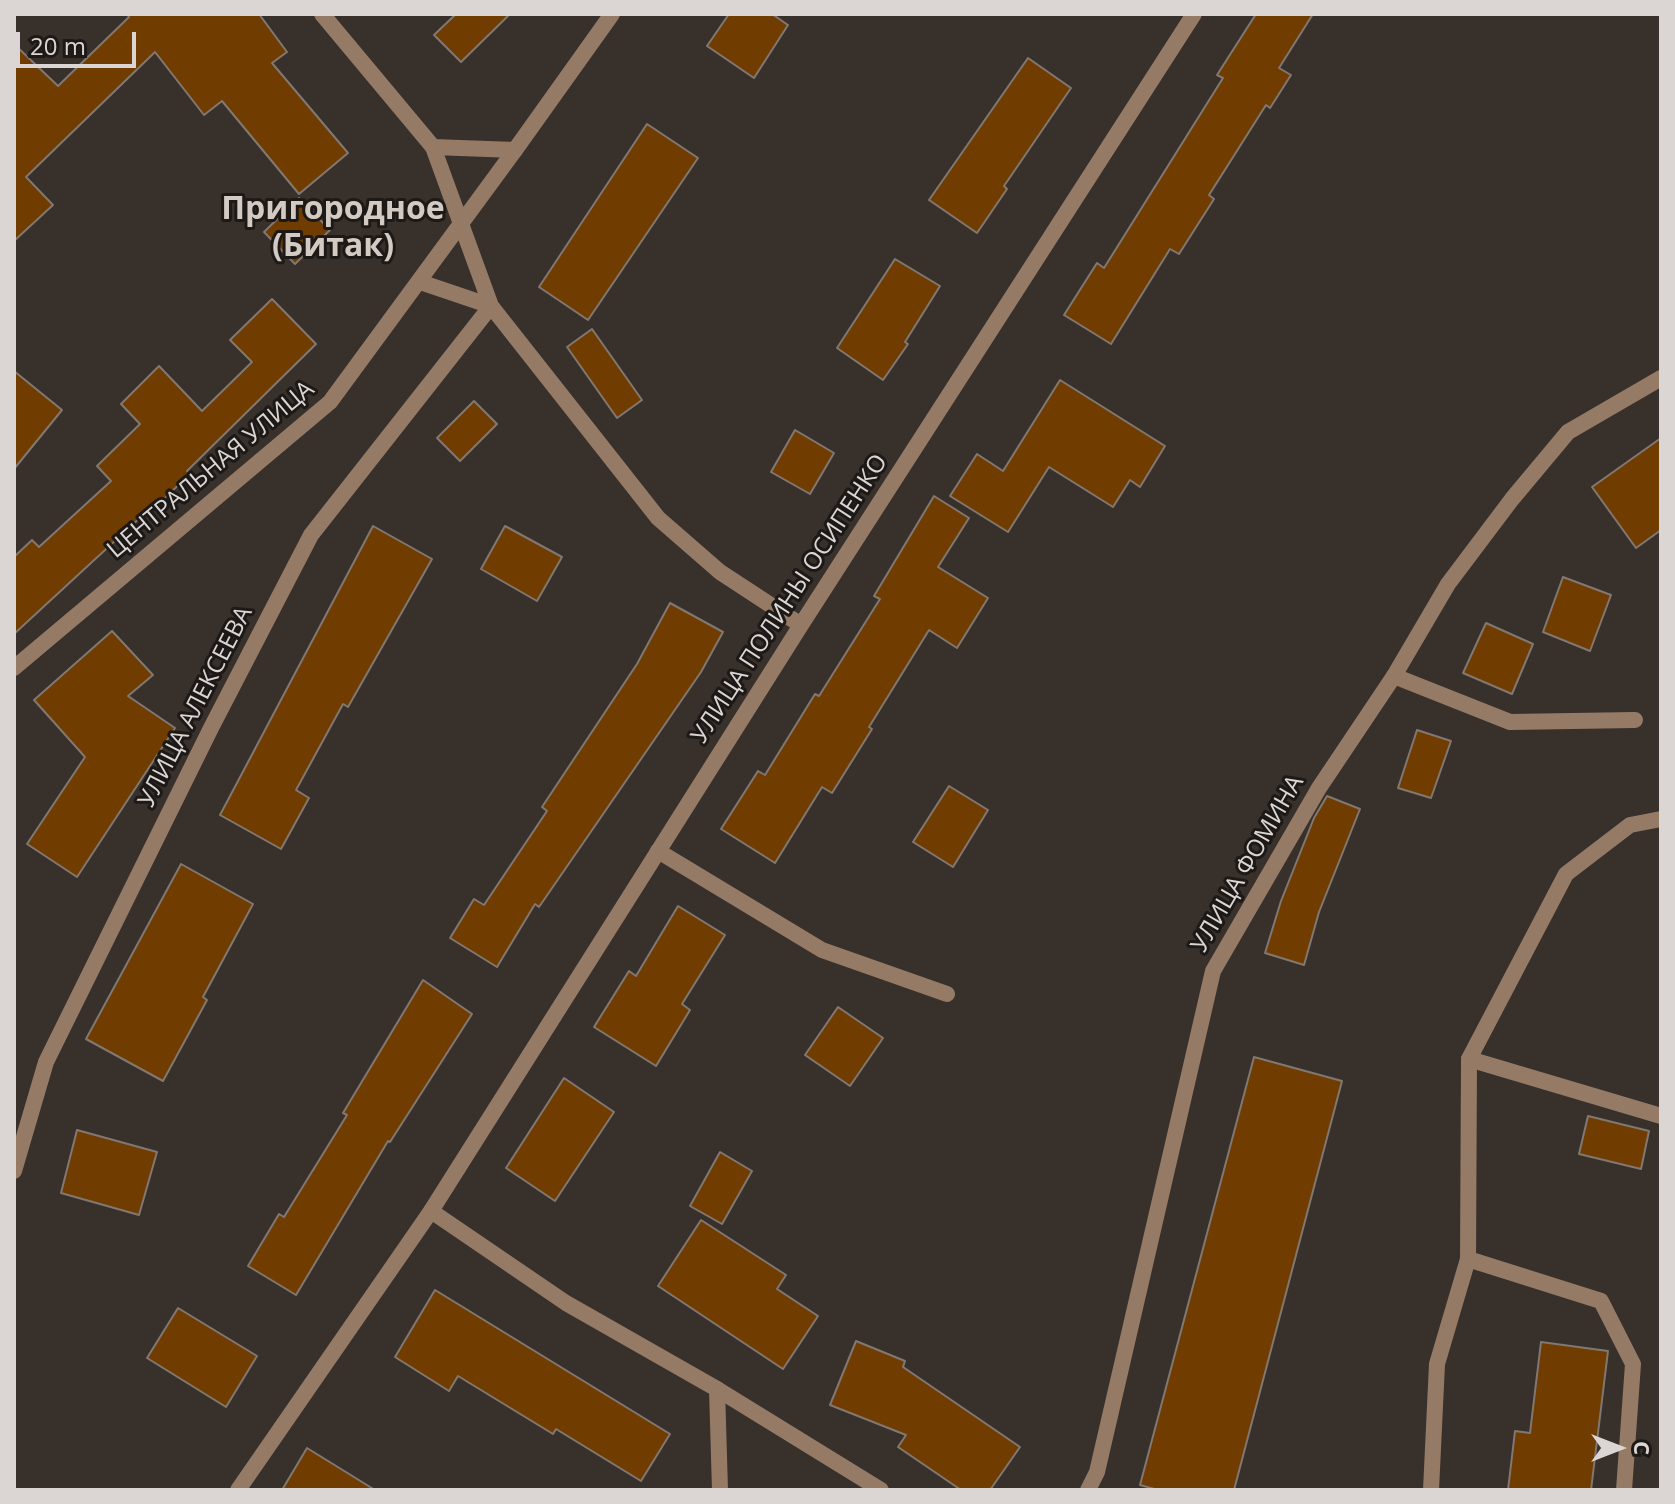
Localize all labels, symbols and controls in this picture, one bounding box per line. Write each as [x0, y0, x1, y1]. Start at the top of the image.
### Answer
scale bar [20, 16, 140, 66]
text: 20 m [30, 29, 86, 62]
district label: Пригородное (Битак) [221, 191, 445, 266]
street label: ЦЕНТРАЛЬНАЯ УЛИЦА [102, 375, 320, 565]
street label: УЛИЦА ПОЛИНЫ ОСИПЕНКО [686, 449, 894, 749]
street label: УЛИЦА АЛЕКСЕЕВА [133, 602, 259, 812]
street label: УЛИЦА ФОМИНА [1186, 770, 1310, 958]
north arrow [1579, 1408, 1659, 1488]
text: С [1628, 1441, 1658, 1455]

